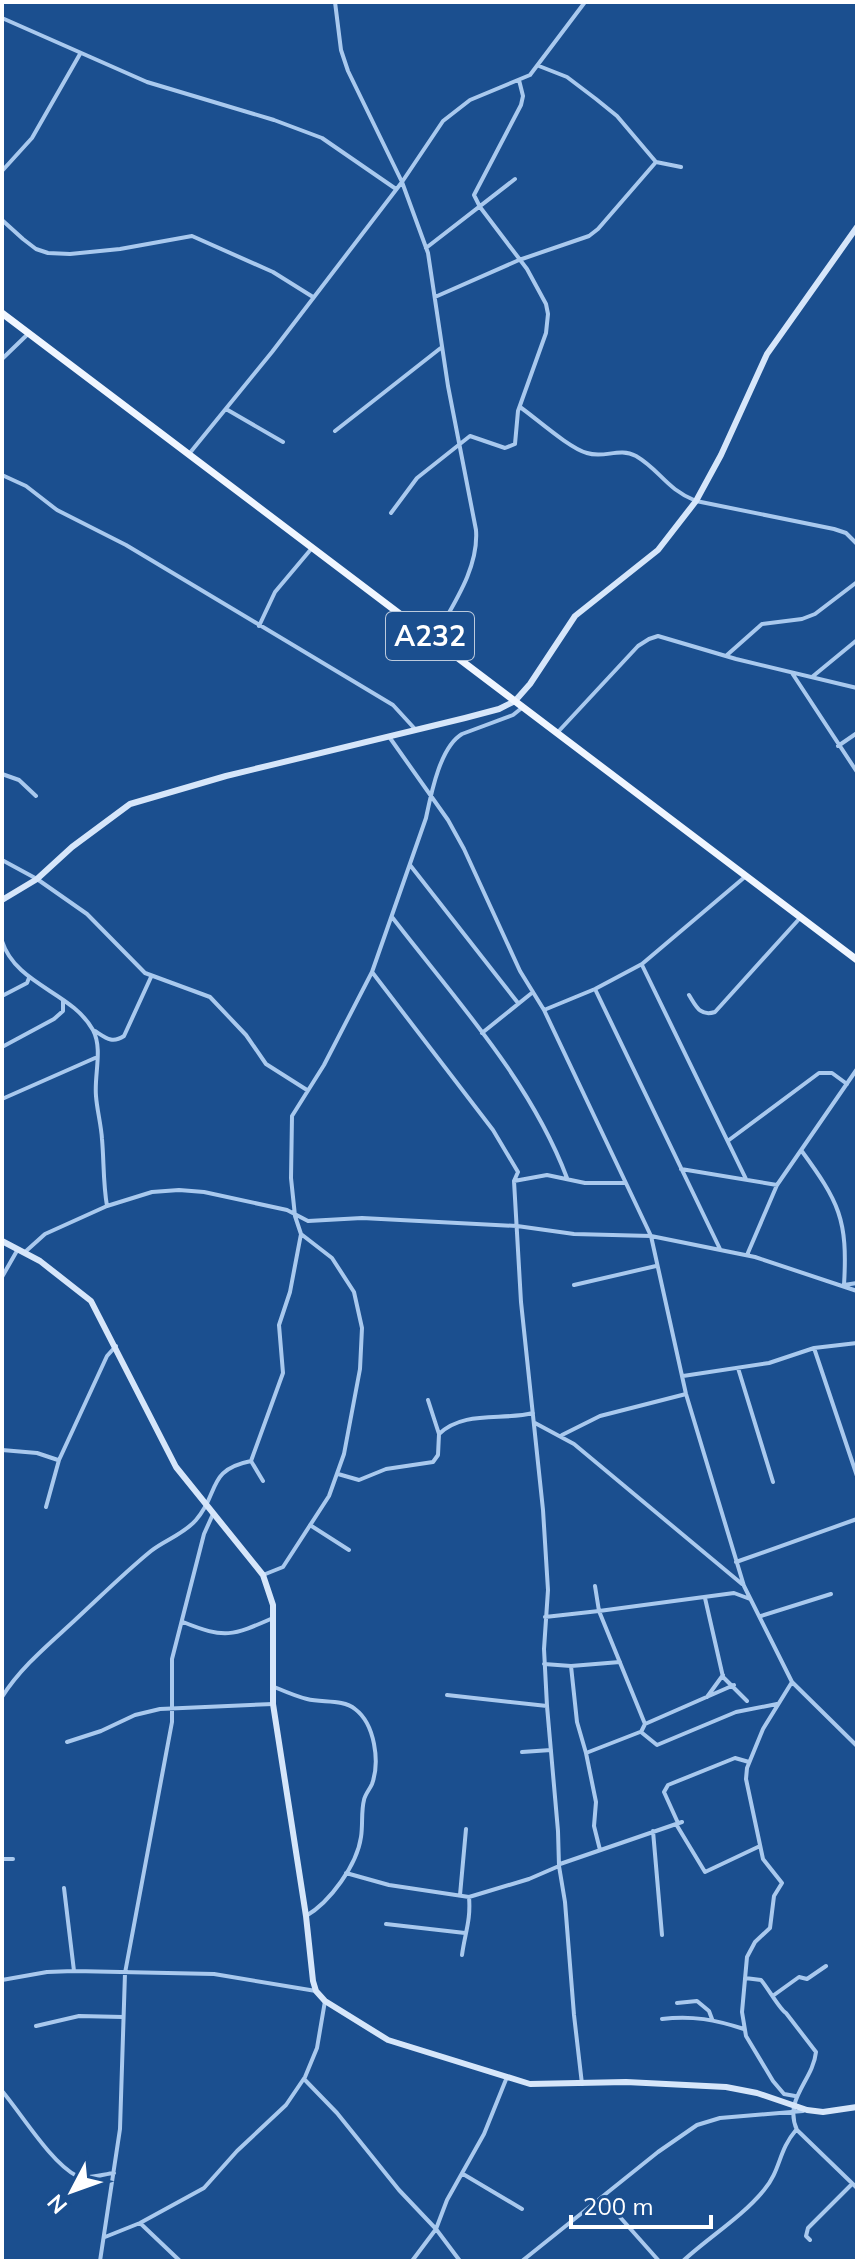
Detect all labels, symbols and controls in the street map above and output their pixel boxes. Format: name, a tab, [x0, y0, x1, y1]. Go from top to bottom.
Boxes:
road number: A232	[386, 612, 474, 660]
north arrow	[32, 2151, 112, 2231]
scale bar	[571, 2179, 711, 2229]
text: N	[41, 2189, 73, 2220]
text: 200 m	[583, 2191, 654, 2221]

